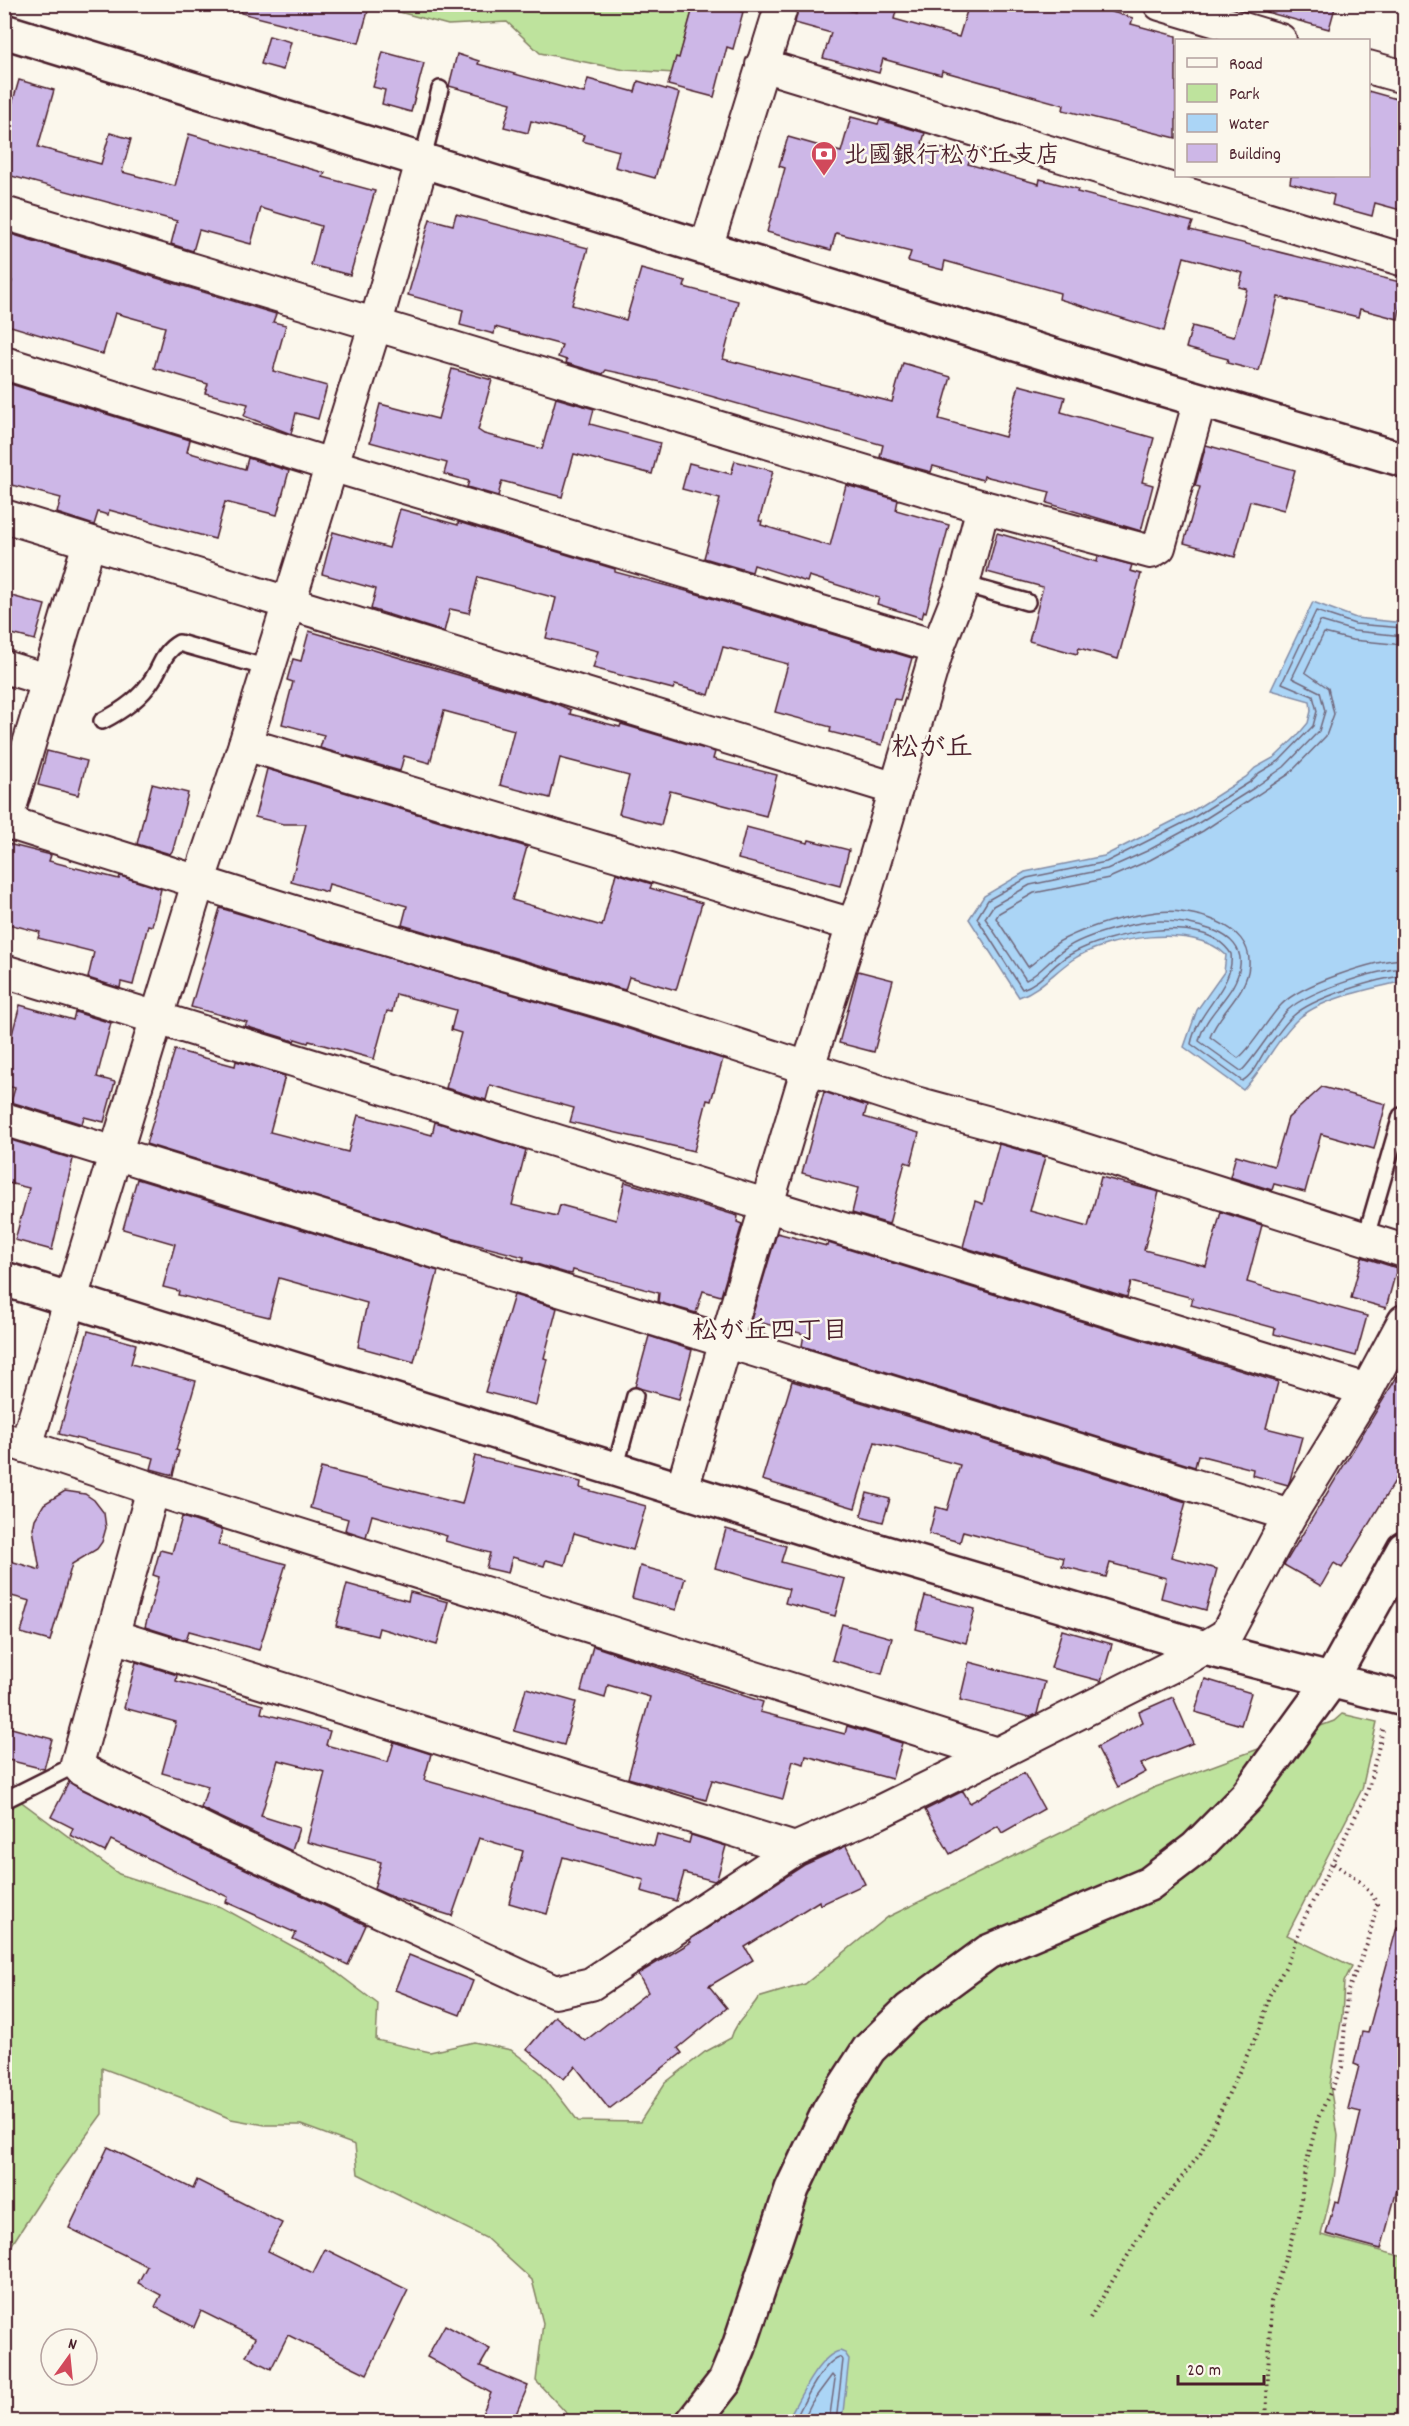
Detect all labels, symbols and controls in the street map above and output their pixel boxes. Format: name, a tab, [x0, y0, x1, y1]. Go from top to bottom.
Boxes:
legend	[1175, 39, 1370, 177]
text: Road	[1229, 53, 1263, 78]
text: Park	[1229, 83, 1260, 108]
text: Water	[1229, 113, 1269, 138]
bank icon: 北國銀行松が丘支店	[809, 139, 839, 177]
place label: 北國銀行松が丘支店	[844, 140, 1060, 174]
text: Building	[1229, 143, 1281, 168]
district label: 松が丘	[892, 730, 973, 769]
district label: 松が丘四丁目	[692, 1314, 848, 1351]
north arrow	[39, 2327, 99, 2387]
text: N	[65, 2333, 79, 2357]
scale bar	[1178, 2348, 1264, 2386]
text: 20 m	[1187, 2359, 1221, 2384]

